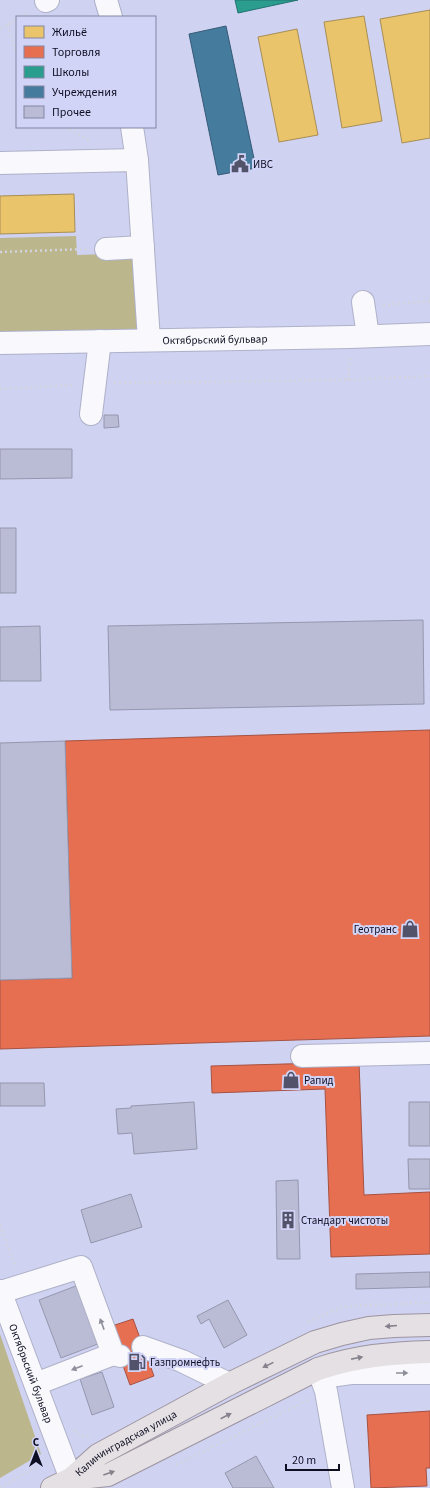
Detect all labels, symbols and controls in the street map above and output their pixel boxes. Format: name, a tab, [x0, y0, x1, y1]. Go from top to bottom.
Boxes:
legend	[16, 16, 156, 128]
text: Жильё	[52, 24, 87, 41]
text: Торговля	[52, 44, 100, 61]
text: Школы	[52, 64, 89, 81]
text: Учреждения	[52, 84, 117, 101]
text: Прочее	[52, 104, 91, 121]
public building icon: ИВС	[230, 154, 250, 174]
place label: ИВС	[253, 157, 273, 172]
street label: Октябрьский бульвар	[162, 331, 268, 348]
shop icon: Геотранс	[400, 919, 420, 939]
place label: Геотранс	[354, 922, 397, 937]
shop icon: Рапид	[281, 1070, 301, 1090]
place label: Рапид	[304, 1073, 334, 1088]
building icon: Стандарт чистоты	[278, 1210, 298, 1230]
place label: Стандарт чистоты	[301, 1213, 388, 1228]
one-way arrow	[99, 1318, 105, 1330]
street label: Октябрьский бульвар	[6, 1322, 57, 1425]
one-way arrow	[385, 1323, 397, 1330]
fuel station icon: Газпромнефть	[127, 1352, 147, 1372]
place label: Газпромнефть	[150, 1355, 220, 1370]
one-way arrow	[351, 1355, 363, 1361]
one-way arrow	[263, 1362, 274, 1369]
one-way arrow	[71, 1366, 83, 1372]
one-way arrow	[396, 1370, 409, 1376]
street label: Калининградская улица	[72, 1406, 179, 1480]
one-way arrow	[220, 1412, 231, 1419]
north arrow	[16, 1432, 56, 1472]
text: С	[33, 1435, 40, 1450]
scale bar	[286, 1446, 339, 1472]
text: 20 m	[292, 1452, 316, 1469]
one-way arrow	[104, 1470, 116, 1476]

